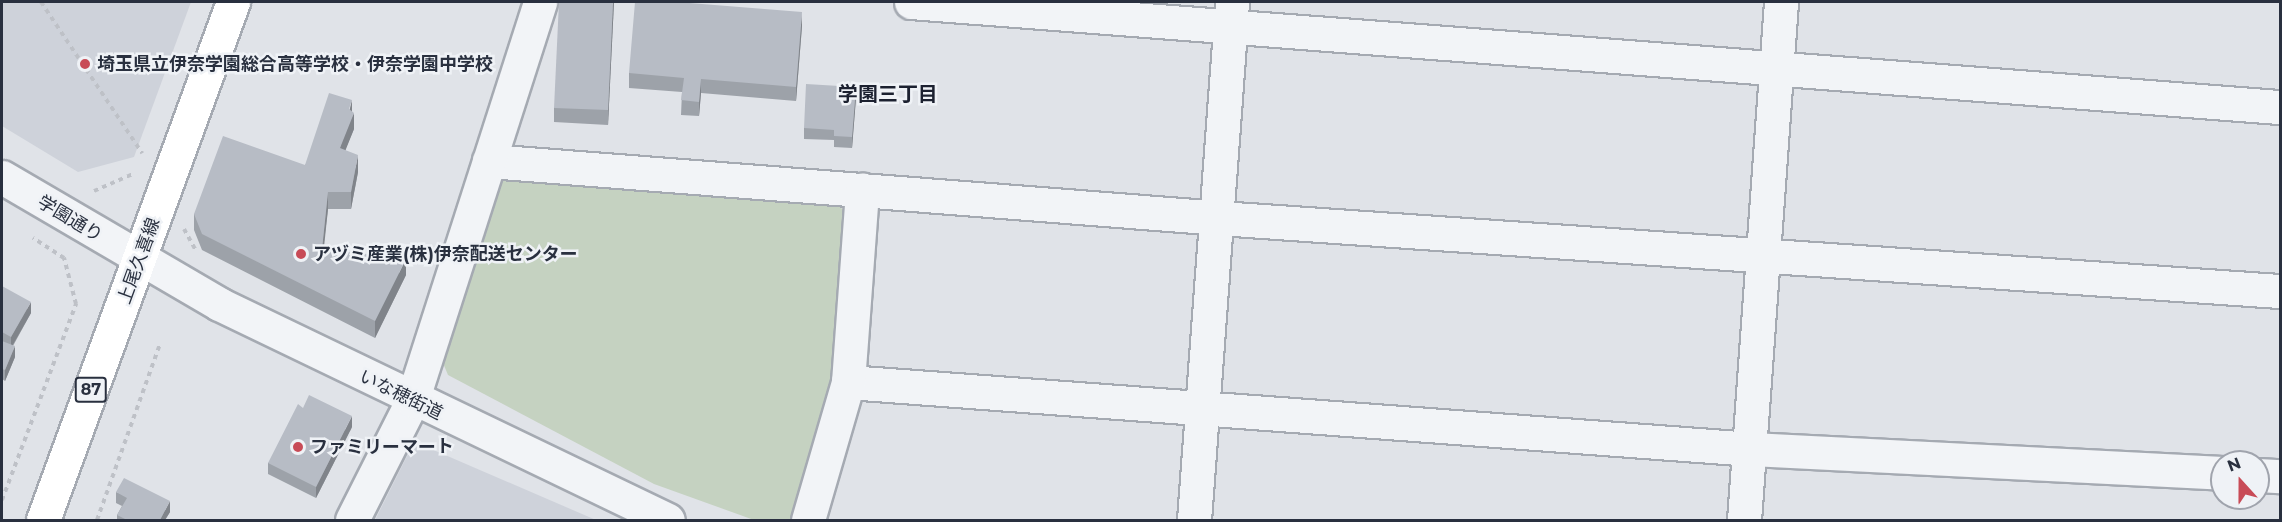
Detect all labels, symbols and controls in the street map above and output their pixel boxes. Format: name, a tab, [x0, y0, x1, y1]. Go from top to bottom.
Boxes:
place label: 埼玉県立伊奈学園総合高等学校・伊奈学園中学校	[97, 53, 493, 75]
marker: 埼玉県立伊奈学園総合高等学校・伊奈学園中学校	[78, 57, 92, 71]
district label: 学園三丁目	[838, 82, 938, 106]
street label: 学園通り	[34, 191, 106, 247]
street label: 上尾久喜線	[113, 215, 165, 307]
place label: アヅミ産業(株)伊奈配送センター	[313, 243, 578, 265]
marker: アヅミ産業(株)伊奈配送センター	[294, 247, 308, 261]
street label: いな穂街道	[356, 366, 446, 424]
road number: 87	[74, 377, 107, 403]
place label: ファミリーマート	[310, 436, 454, 458]
marker: ファミリーマート	[291, 440, 305, 454]
north arrow	[2210, 450, 2270, 510]
text: N	[2225, 453, 2244, 476]

